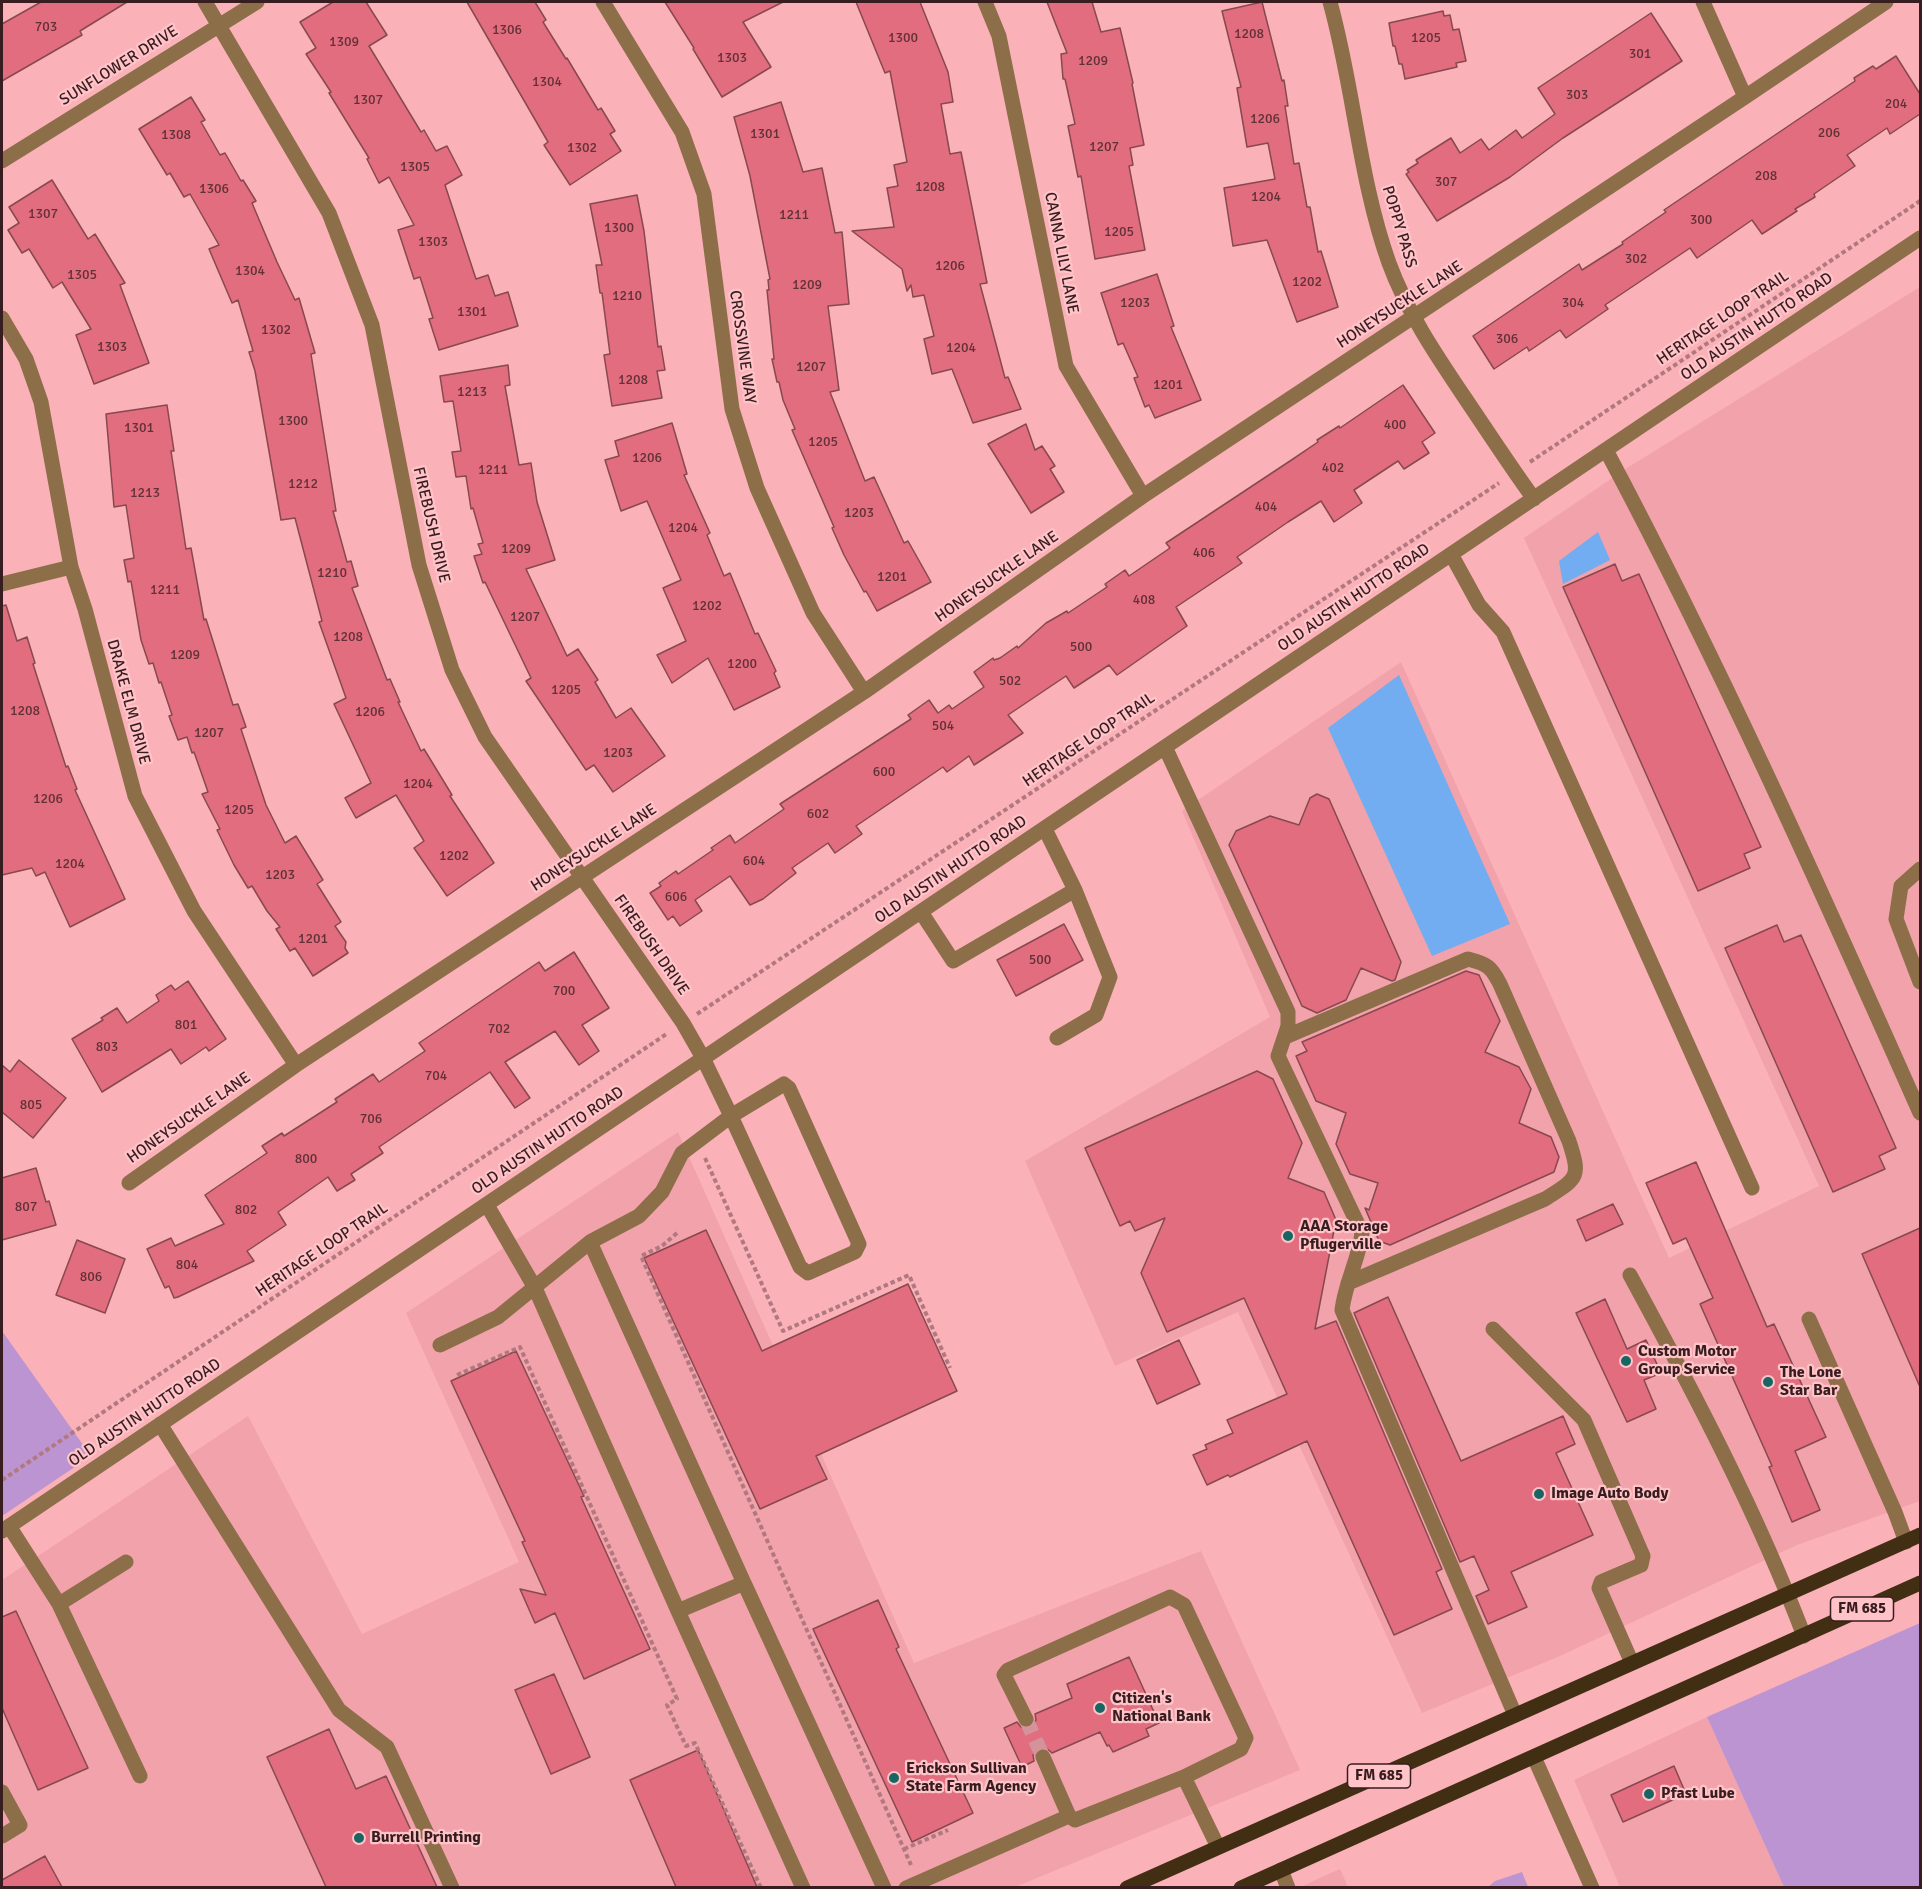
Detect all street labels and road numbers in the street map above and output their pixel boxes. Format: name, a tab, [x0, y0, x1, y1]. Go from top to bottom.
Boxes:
street label: SUNFLOWER DRIVE	[56, 22, 182, 110]
street label: POPPY PASS	[1377, 184, 1421, 270]
street label: CANNA LILY LANE	[1040, 191, 1082, 315]
street label: HONEYSUCKLE LANE	[1333, 257, 1467, 353]
street label: HERITAGE LOOP TRAIL	[1653, 267, 1793, 369]
street label: OLD AUSTIN HUTTO ROAD	[1677, 269, 1837, 385]
street label: CROSSVINE WAY	[725, 289, 759, 405]
street label: FIREBUSH DRIVE	[408, 465, 454, 585]
street label: HONEYSUCKLE LANE	[932, 527, 1062, 627]
street label: OLD AUSTIN HUTTO ROAD	[1274, 540, 1434, 656]
street label: DRAKE ELM DRIVE	[102, 637, 154, 767]
street label: HERITAGE LOOP TRAIL	[1019, 689, 1159, 791]
street label: HONEYSUCKLE LANE	[527, 800, 661, 896]
street label: OLD AUSTIN HUTTO ROAD	[871, 812, 1031, 928]
street label: FIREBUSH DRIVE	[609, 891, 693, 999]
street label: HONEYSUCKLE LANE	[124, 1068, 254, 1168]
street label: OLD AUSTIN HUTTO ROAD	[468, 1083, 628, 1199]
street label: HERITAGE LOOP TRAIL	[252, 1199, 392, 1301]
street label: OLD AUSTIN HUTTO ROAD	[65, 1355, 225, 1471]
road number: FM 685	[1830, 1597, 1894, 1621]
road number: FM 685	[1348, 1764, 1410, 1788]

